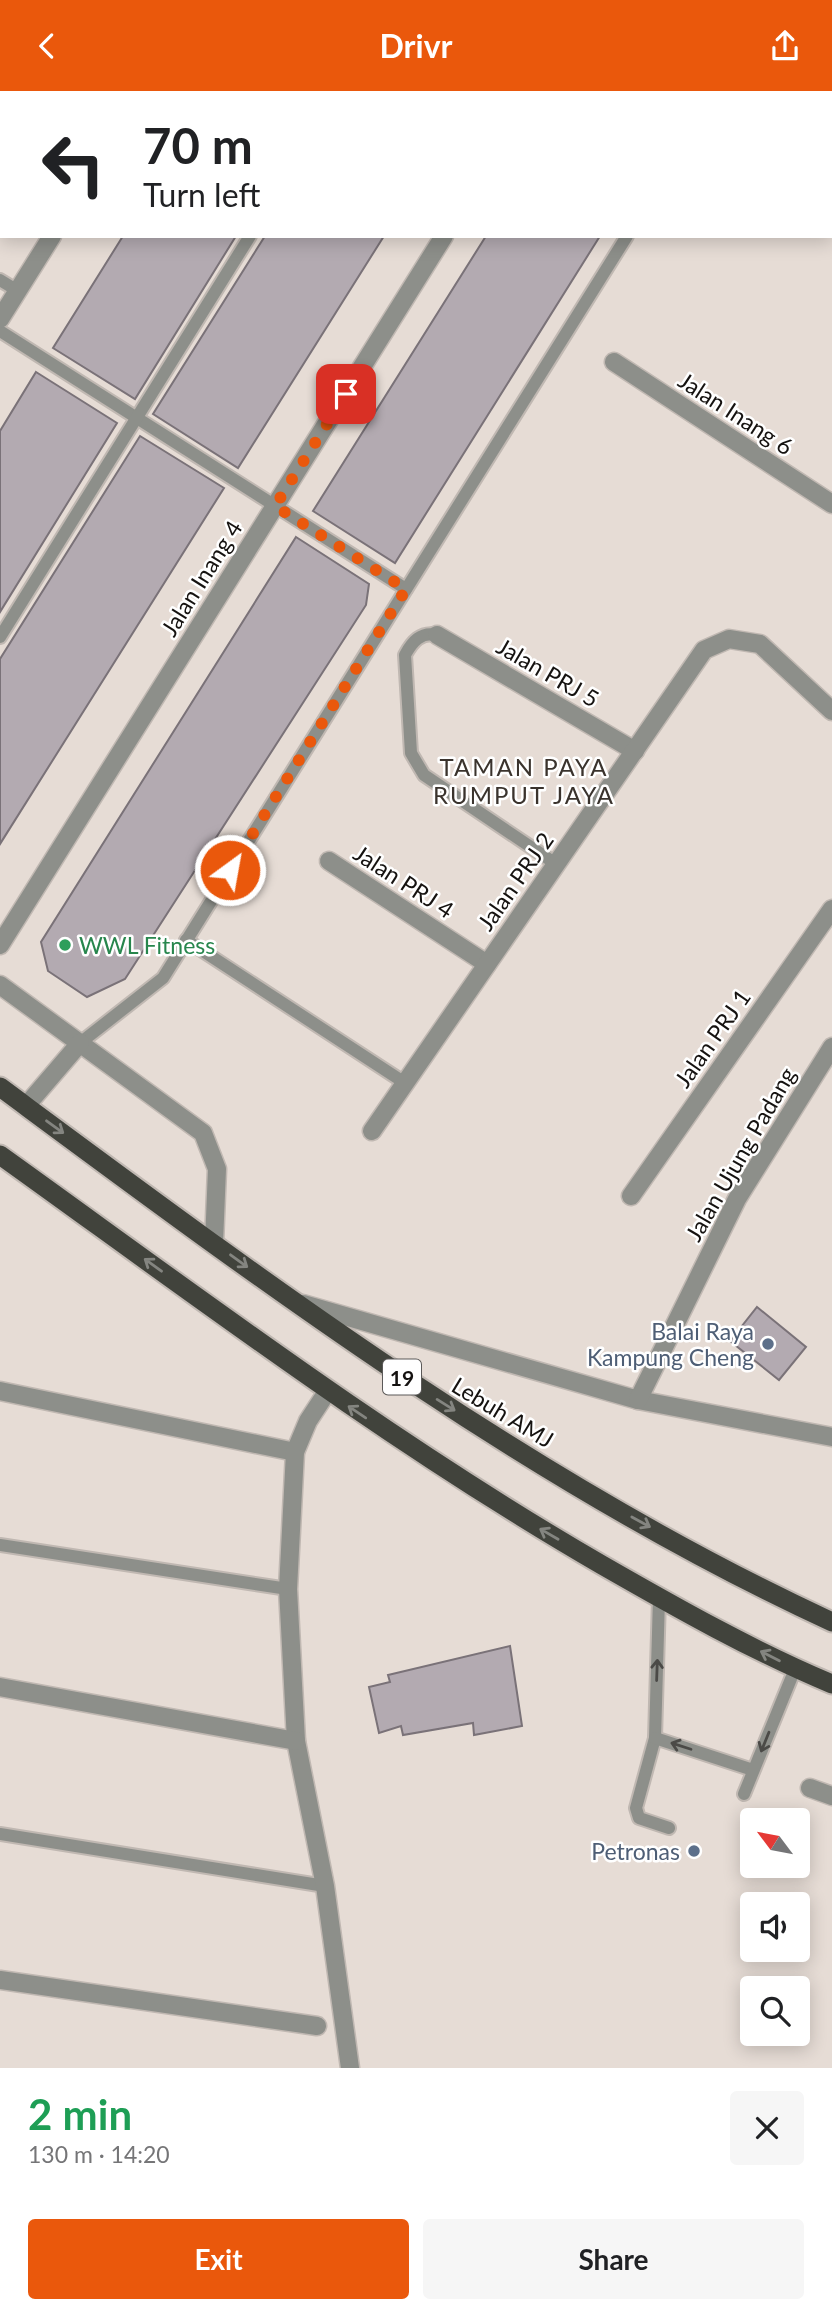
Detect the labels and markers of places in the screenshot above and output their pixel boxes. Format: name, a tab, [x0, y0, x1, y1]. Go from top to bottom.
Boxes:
pin	[316, 364, 376, 424]
place label: WWL Fitness	[79, 931, 215, 959]
marker: WWL Fitness	[57, 937, 73, 953]
place label: Balai Raya Kampung Cheng	[587, 1317, 754, 1371]
marker: Balai Raya Kampung Cheng	[760, 1336, 776, 1352]
place label: Petronas	[591, 1837, 680, 1865]
marker: Petronas	[686, 1843, 702, 1859]

